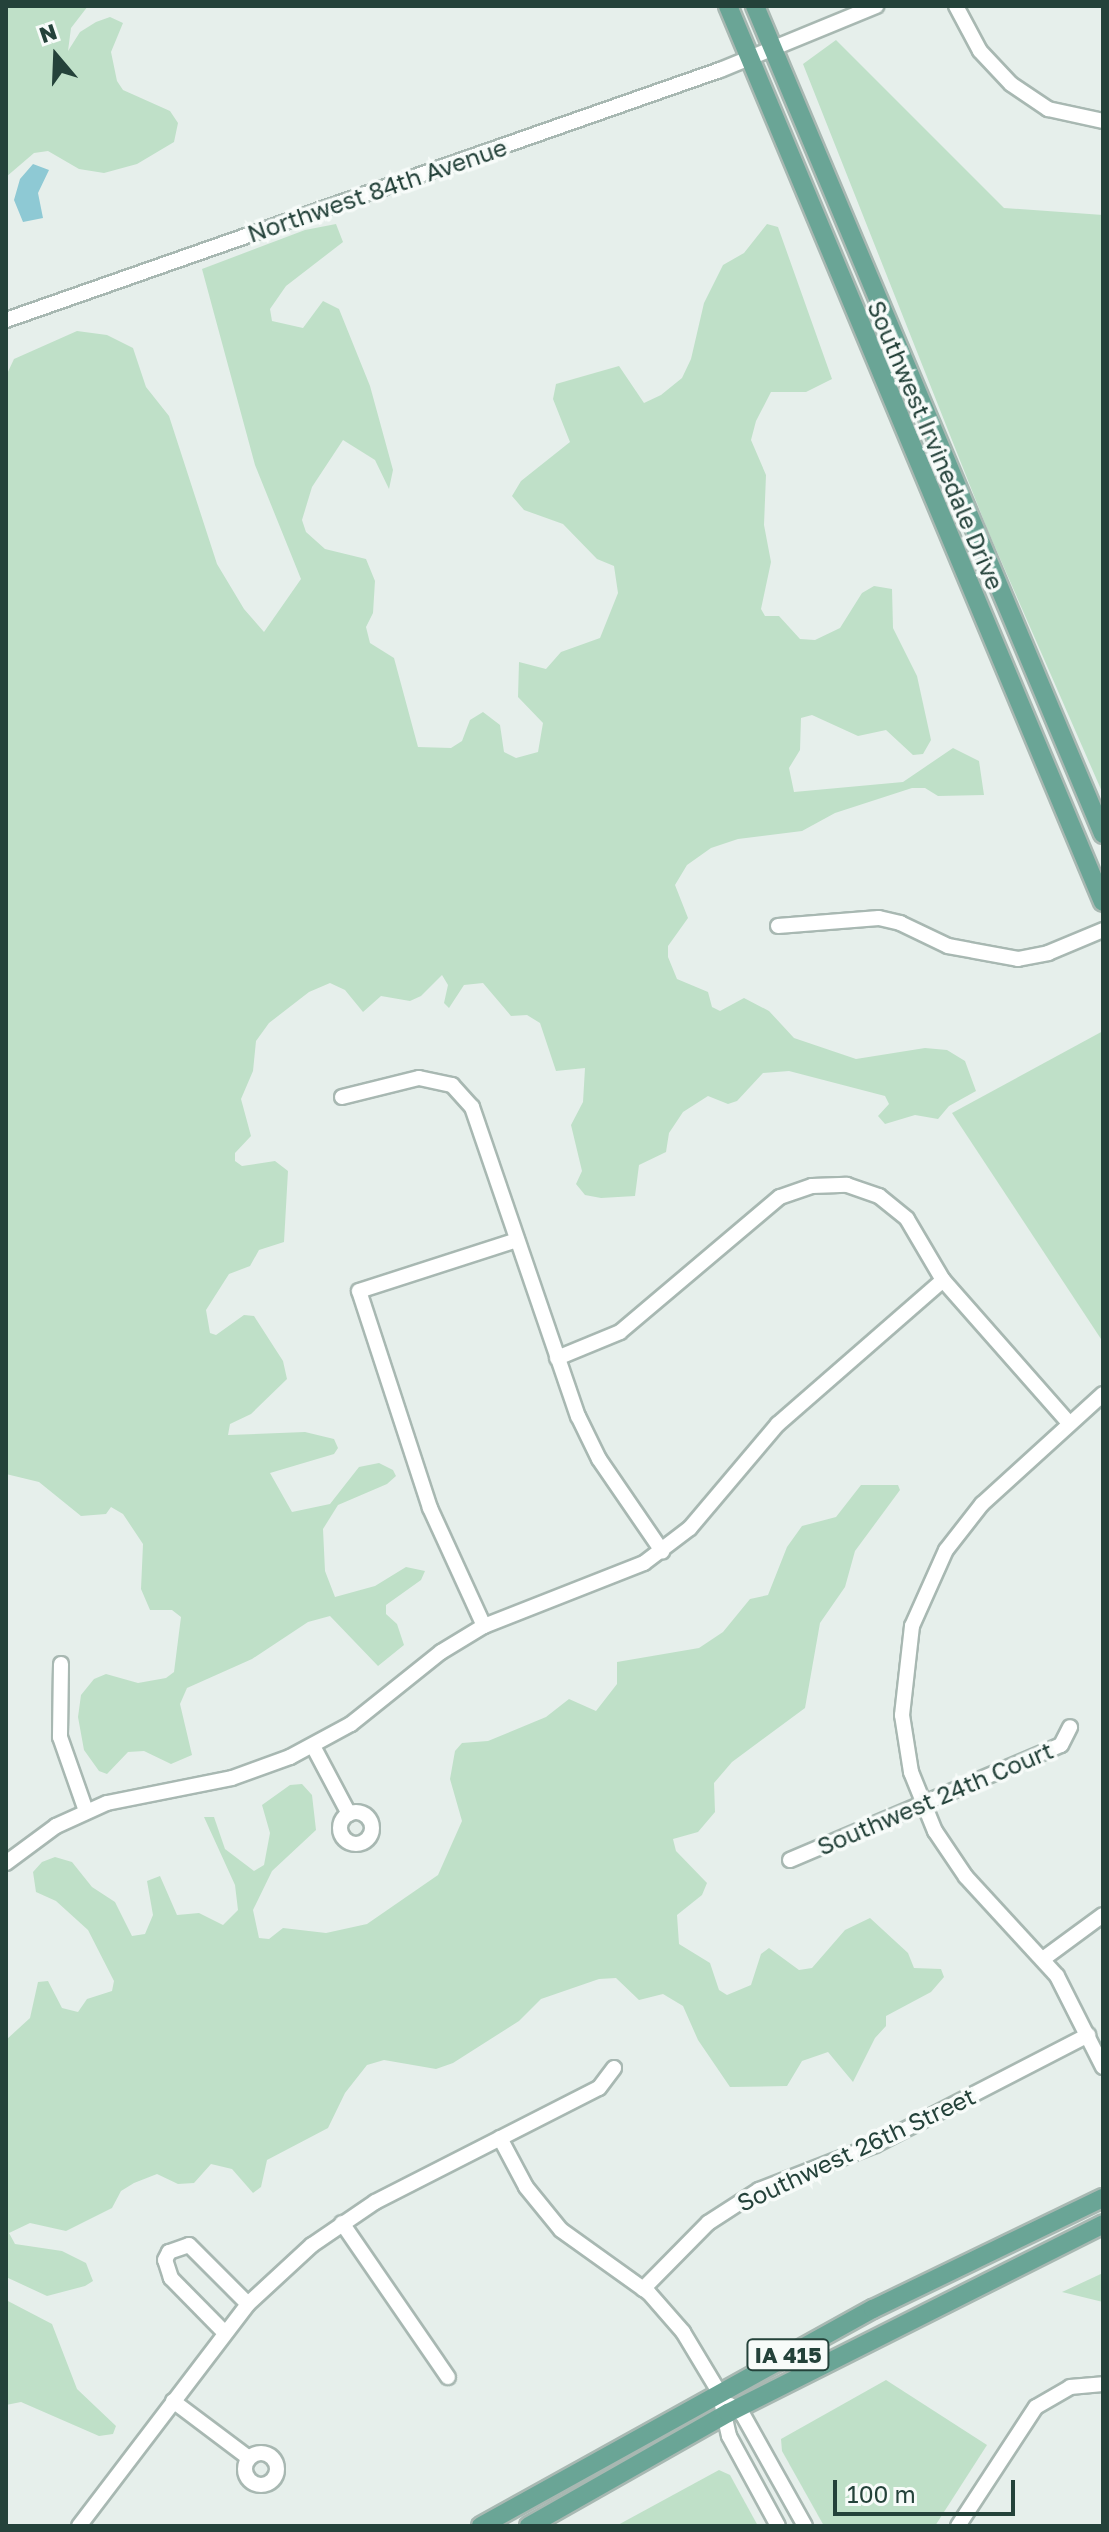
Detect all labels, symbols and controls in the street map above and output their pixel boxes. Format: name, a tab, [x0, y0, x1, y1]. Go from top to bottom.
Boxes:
north arrow	[16, 16, 96, 96]
text: N	[36, 17, 60, 48]
street label: Northwest 84th Avenue	[244, 132, 510, 248]
street label: Southwest Irvinedale Drive	[862, 296, 1010, 594]
street label: Southwest 24th Court	[813, 1735, 1057, 1861]
street label: Southwest 26th Street	[732, 2081, 980, 2217]
road number: IA 415	[746, 2337, 830, 2373]
scale bar	[837, 2464, 1019, 2514]
text: 100 m	[847, 2479, 916, 2508]

